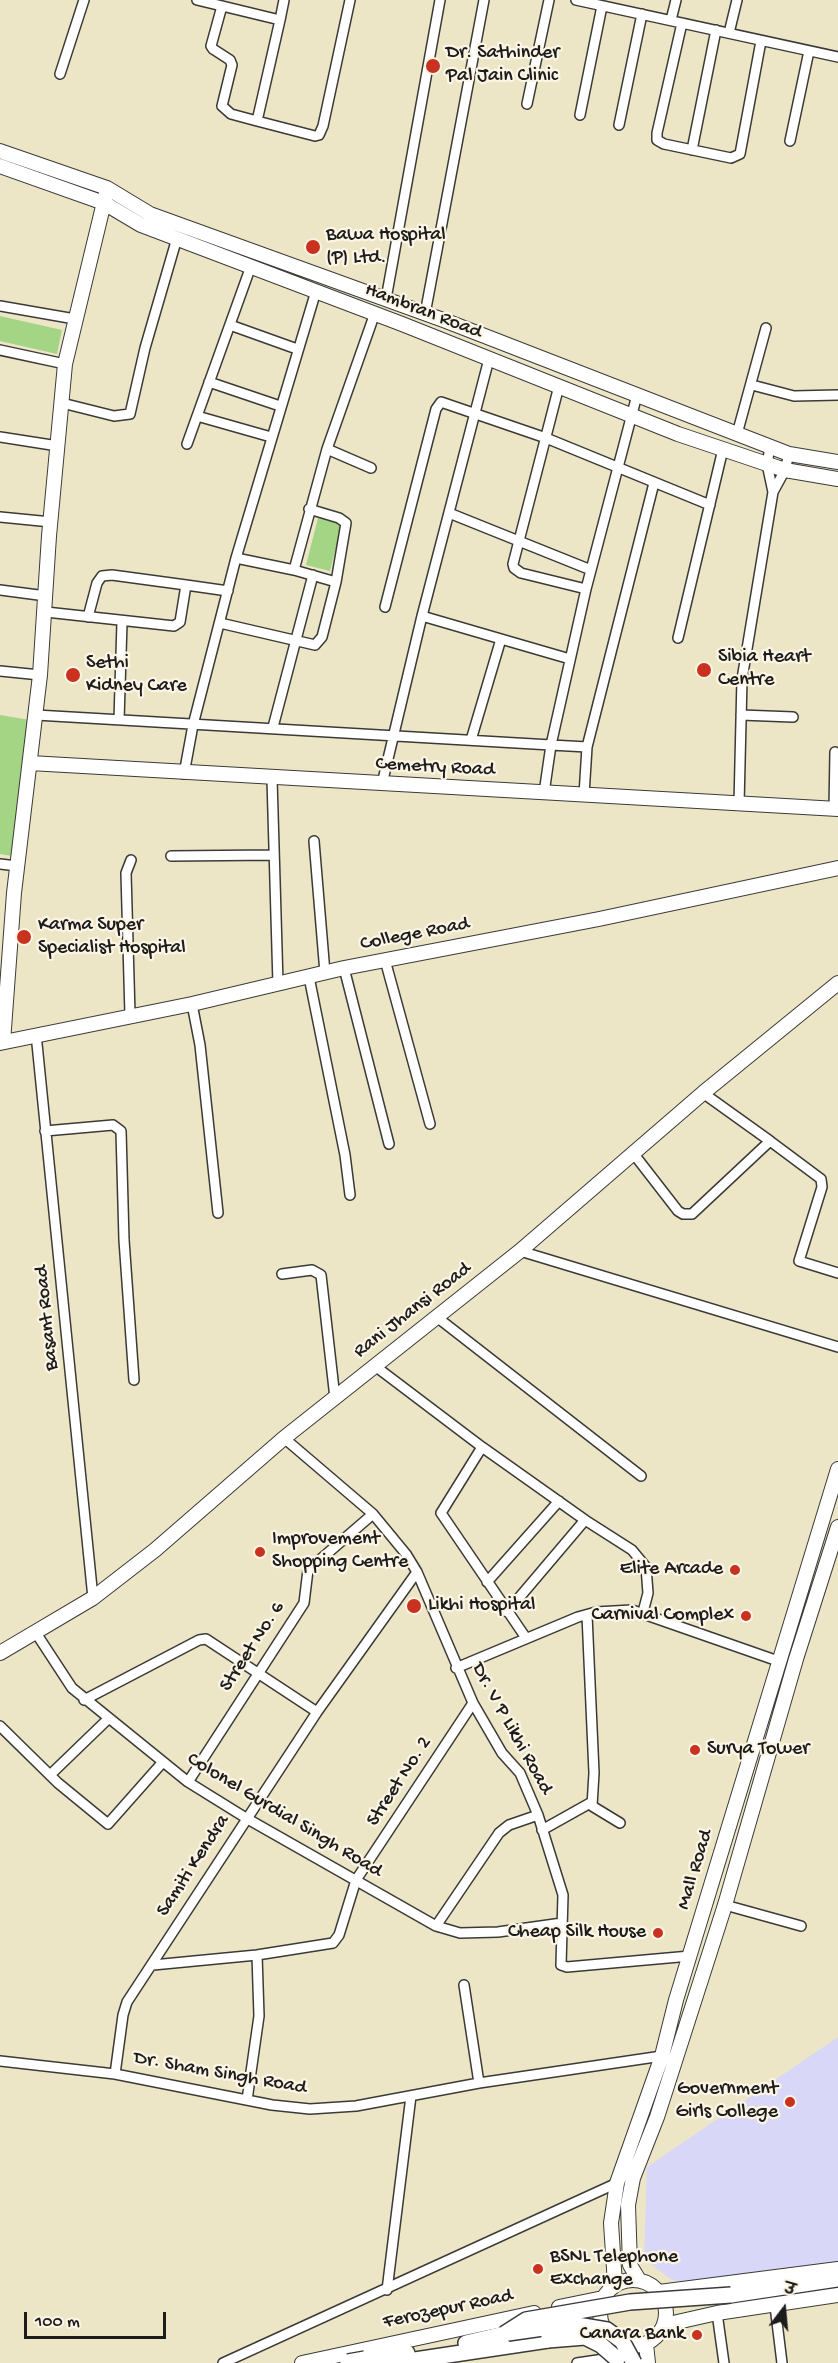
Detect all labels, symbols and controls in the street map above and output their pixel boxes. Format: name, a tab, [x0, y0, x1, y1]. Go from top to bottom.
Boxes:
place label: Dr. Sathinder Pal Jain Clinic	[446, 42, 559, 89]
marker: Dr. Sathinder Pal Jain Clinic	[424, 57, 442, 75]
place label: Bawa Hospital (P) Ltd.	[326, 224, 446, 271]
marker: Bawa Hospital (P) Ltd.	[304, 238, 322, 256]
street label: Hambran Road	[361, 279, 485, 345]
place label: Sibia Heart Centre	[718, 646, 810, 693]
place label: Sethi Kidney Care	[86, 652, 187, 699]
marker: Sibia Heart Centre	[695, 661, 713, 679]
marker: Sethi Kidney Care	[64, 666, 82, 684]
street label: Cemetry Road	[375, 753, 495, 783]
street label: College Road	[358, 913, 472, 957]
place label: Karma Super Specialist Hospital	[38, 914, 186, 961]
marker: Karma Super Specialist Hospital	[15, 928, 33, 946]
street label: Rani Jhansi Road	[350, 1258, 476, 1364]
street label: Basant Road	[31, 1264, 65, 1372]
place label: Improvement Shopping Centre	[272, 1528, 408, 1575]
marker: Improvement Shopping Centre	[253, 1545, 267, 1559]
place label: Elite Arcade	[620, 1558, 723, 1582]
marker: Elite Arcade	[728, 1563, 742, 1577]
place label: Likhi Hospital	[428, 1594, 535, 1618]
street label: Street No. 6	[215, 1597, 291, 1697]
marker: Likhi Hospital	[405, 1597, 423, 1615]
place label: Carnival Complex	[592, 1604, 734, 1628]
marker: Carnival Complex	[739, 1609, 753, 1623]
street label: Dr. V P Likhi Road	[465, 1659, 557, 1799]
street label: Street No. 2	[362, 1733, 438, 1831]
place label: Surya Tower	[707, 1738, 809, 1762]
marker: Surya Tower	[688, 1743, 702, 1757]
street label: Colonel Gurdial Singh Road	[182, 1748, 386, 1884]
street label: Samiti Kendra	[152, 1810, 236, 1922]
street label: Mall Road	[673, 1827, 719, 1913]
place label: Cheap Silk House	[508, 1921, 646, 1945]
marker: Cheap Silk House	[651, 1926, 665, 1940]
street label: Dr. Sham Singh Road	[132, 2047, 308, 2101]
place label: Government Girls College	[675, 2078, 778, 2125]
marker: Government Girls College	[783, 2095, 797, 2109]
place label: BSNL Telephone Exchange	[550, 2246, 678, 2293]
marker: BSNL Telephone Exchange	[531, 2262, 545, 2276]
north arrow	[754, 2279, 814, 2339]
text: उ	[781, 2281, 797, 2302]
street label: Ferozepur Road	[381, 2285, 515, 2335]
scale bar	[27, 2300, 170, 2338]
text: 100 m	[35, 2312, 80, 2333]
place label: Canara Bank	[580, 2323, 685, 2347]
marker: Canara Bank	[690, 2328, 704, 2342]

